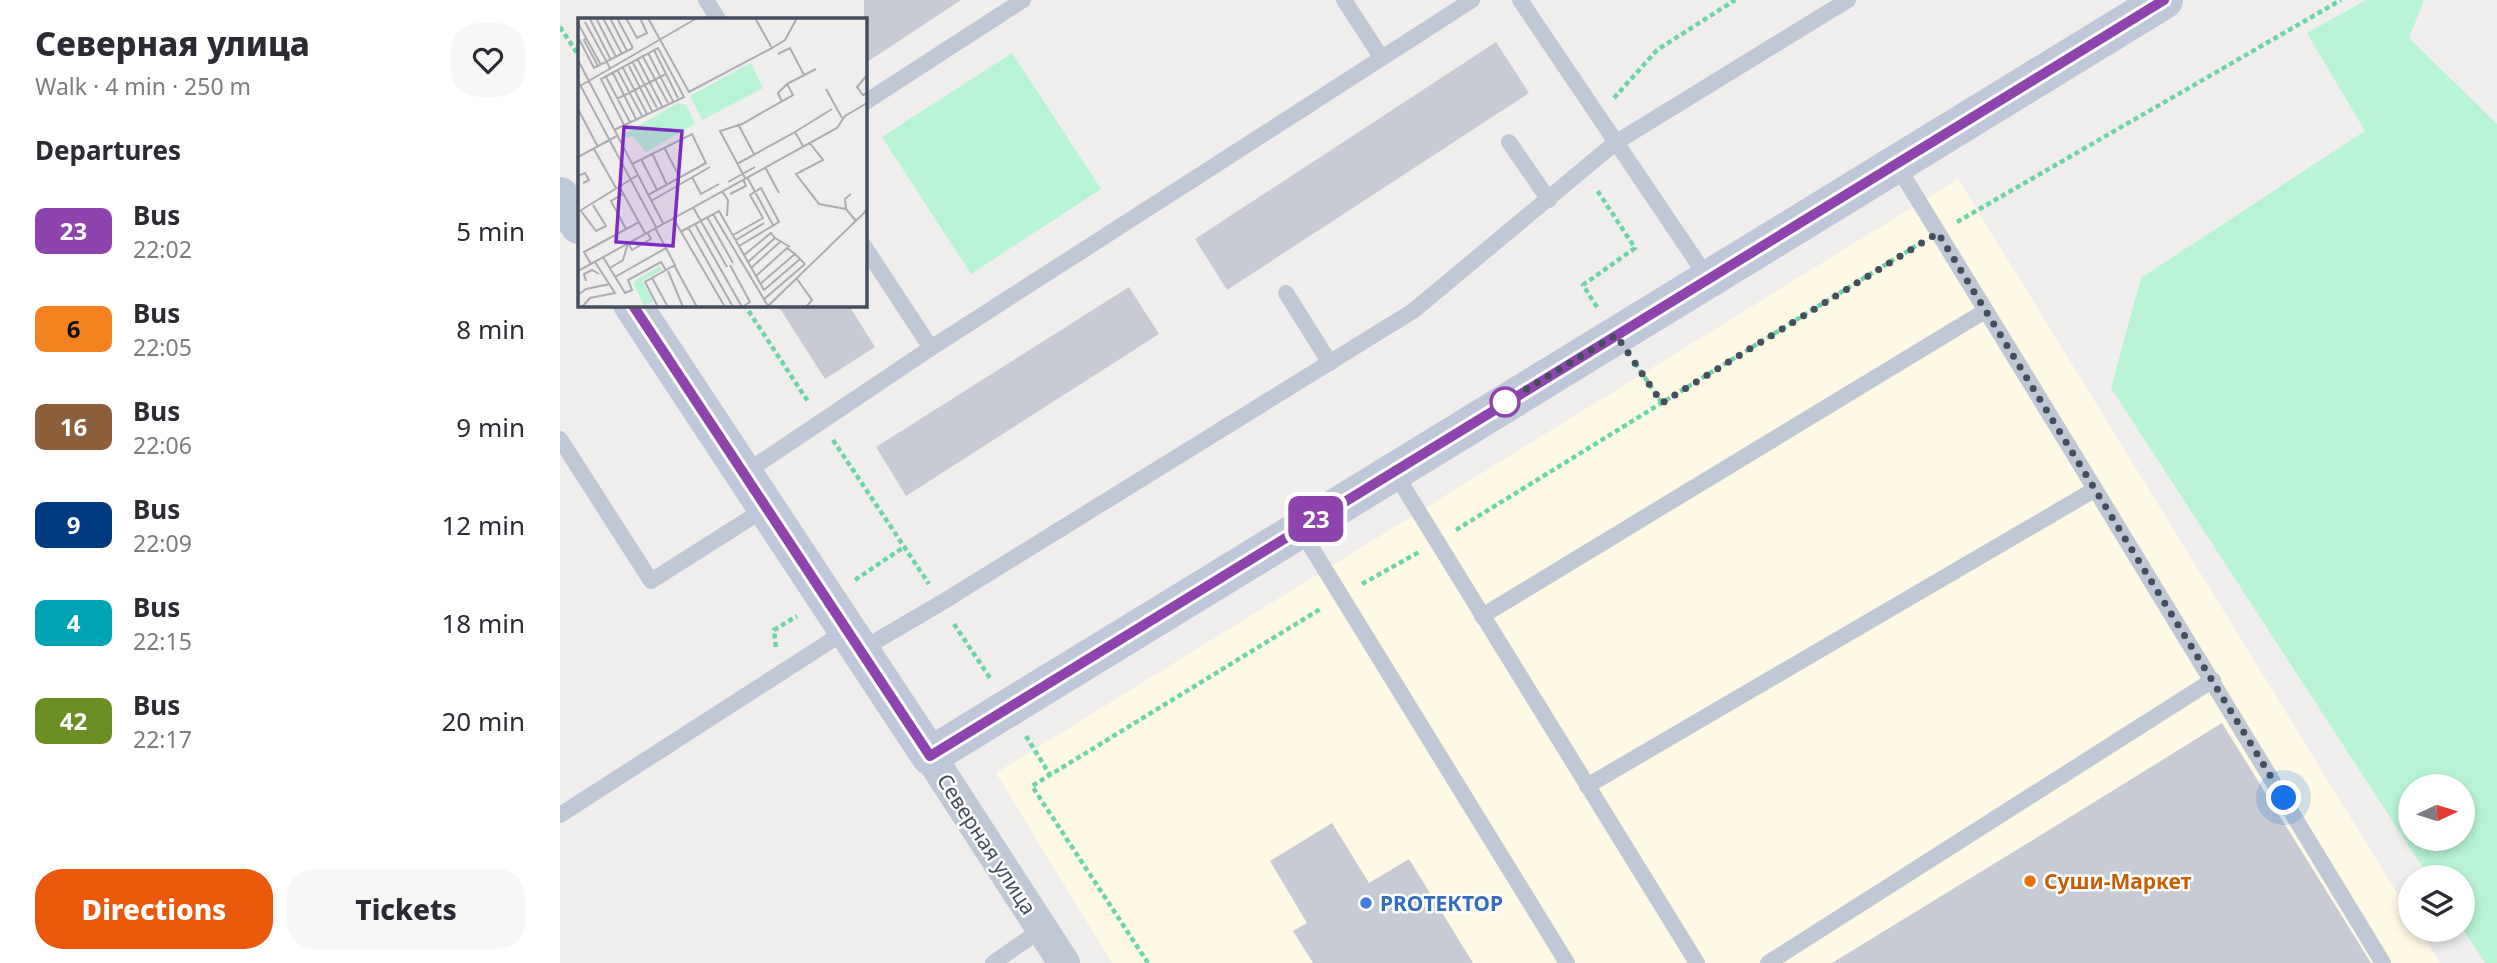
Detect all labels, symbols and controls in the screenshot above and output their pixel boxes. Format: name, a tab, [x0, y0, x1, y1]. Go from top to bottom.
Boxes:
inset map	[578, 18, 866, 306]
text: Северная улица	[35, 21, 310, 66]
button: heart	[451, 23, 525, 97]
text: Walk · 4 min · 250 m	[35, 70, 251, 102]
text: Departures	[35, 132, 181, 168]
text: Bus	[133, 197, 180, 233]
text: 5 min	[456, 213, 525, 249]
text: 23	[60, 214, 87, 247]
text: 22:02	[133, 233, 192, 265]
text: Bus	[133, 295, 180, 331]
text: 8 min	[456, 311, 525, 347]
text: 6	[67, 312, 80, 345]
text: 22:05	[133, 331, 192, 363]
unlabelled marker	[1490, 387, 1520, 417]
text: Bus	[133, 393, 180, 429]
text: 9 min	[456, 409, 525, 445]
text: 16	[60, 410, 87, 443]
text: 22:06	[133, 429, 192, 461]
text: Bus	[133, 491, 180, 527]
line badge: 23	[1284, 496, 1348, 542]
text: 23	[1302, 502, 1330, 535]
text: 12 min	[441, 507, 525, 543]
text: 9	[67, 508, 80, 541]
text: 22:09	[133, 527, 192, 559]
text: Bus	[133, 589, 180, 625]
text: 18 min	[441, 605, 525, 641]
text: 4	[67, 606, 80, 639]
text: 22:15	[133, 625, 192, 657]
text: Bus	[133, 687, 180, 723]
text: 20 min	[441, 703, 525, 739]
text: 42	[60, 704, 87, 737]
text: 22:17	[133, 723, 192, 755]
street label: Северная улица	[931, 768, 1043, 920]
north arrow	[2398, 774, 2474, 850]
map controls	[2398, 774, 2475, 942]
your location	[2266, 780, 2301, 815]
button: layers	[2398, 865, 2475, 942]
place label: Суши-Маркет	[2044, 867, 2192, 895]
button: Directions	[35, 869, 273, 949]
button: Tickets	[287, 869, 525, 949]
marker: Суши-Маркет	[2022, 873, 2038, 889]
place label: PROТЕКТОР	[1380, 889, 1503, 917]
marker: PROТЕКТОР	[1358, 895, 1374, 911]

